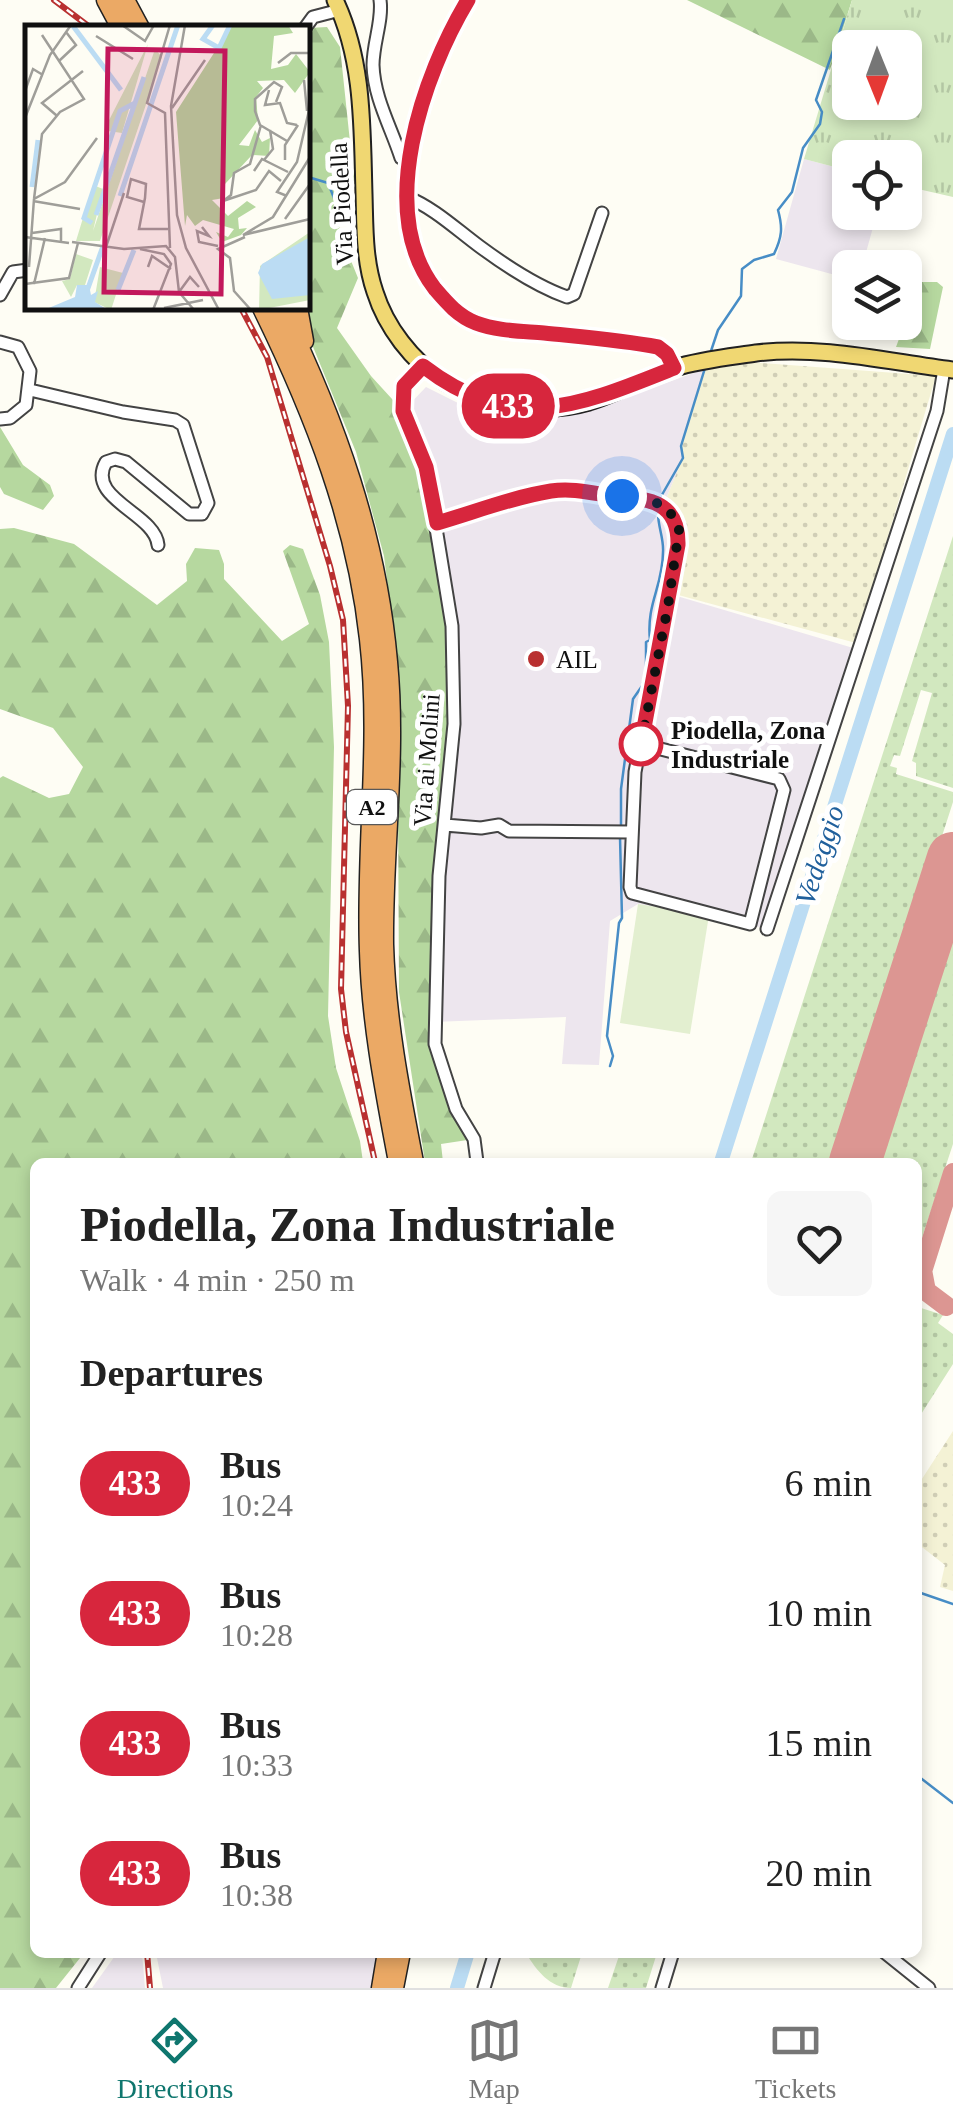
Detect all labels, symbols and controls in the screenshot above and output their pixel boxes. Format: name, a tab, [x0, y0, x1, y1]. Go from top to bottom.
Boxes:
inset map	[25, 25, 310, 310]
north arrow	[832, 30, 922, 120]
map controls	[832, 30, 922, 340]
button: locate	[832, 140, 922, 230]
street label: Via Piodella	[325, 142, 358, 266]
button: layers	[832, 250, 922, 340]
line badge: 433	[450, 374, 566, 438]
text: 433	[482, 387, 534, 426]
your location	[597, 471, 647, 521]
place label: AIL	[556, 646, 598, 673]
marker: AIL	[525, 648, 547, 670]
street label: Via ai Molini	[408, 693, 445, 827]
place label: Piodella, Zona Industriale	[671, 717, 826, 773]
marker: Piodella, Zona Industriale	[620, 723, 662, 765]
road number: A2	[347, 790, 397, 824]
water label: Vedeggio	[789, 802, 850, 909]
button: heart	[767, 1191, 872, 1296]
text: Piodella, Zona Industriale	[80, 1198, 615, 1251]
text: Walk · 4 min · 250 m	[80, 1262, 355, 1298]
text: Departures	[80, 1352, 263, 1394]
text: Bus	[220, 1444, 281, 1486]
text: 6 min	[784, 1462, 872, 1504]
text: 433	[109, 1464, 161, 1503]
text: 10:24	[220, 1487, 293, 1523]
text: Bus	[220, 1574, 281, 1616]
text: 10 min	[765, 1592, 872, 1634]
text: 433	[109, 1594, 161, 1633]
text: 10:28	[220, 1617, 293, 1653]
text: Bus	[220, 1704, 281, 1746]
text: 15 min	[765, 1722, 872, 1764]
text: 433	[109, 1724, 161, 1763]
text: 10:33	[220, 1747, 293, 1783]
text: Bus	[220, 1834, 281, 1876]
text: 20 min	[765, 1852, 872, 1894]
text: 433	[109, 1854, 161, 1893]
text: 10:38	[220, 1877, 293, 1913]
tab: Directions	[117, 2013, 233, 2105]
tab: Map	[467, 2013, 522, 2105]
tab: Tickets	[755, 2013, 836, 2105]

